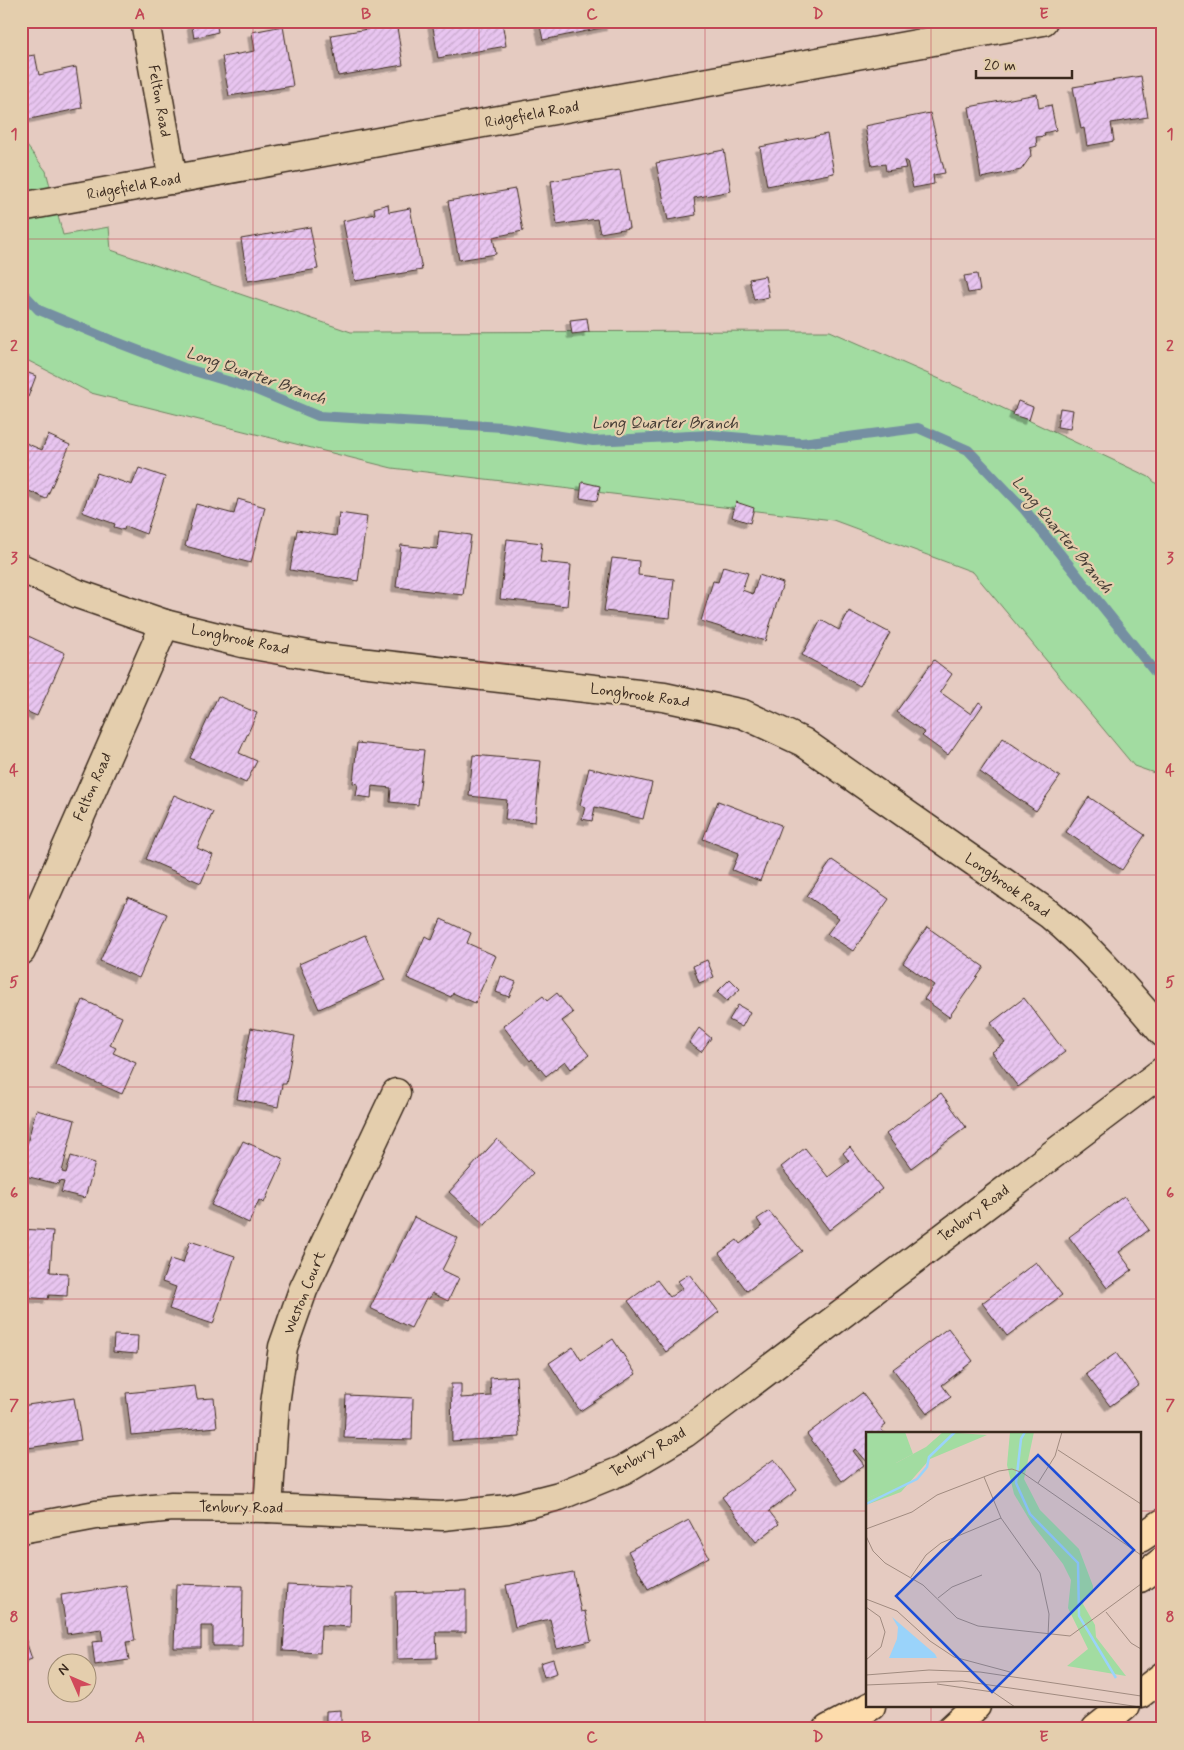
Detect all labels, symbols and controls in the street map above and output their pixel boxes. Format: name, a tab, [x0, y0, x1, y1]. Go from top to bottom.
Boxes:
text: A	[135, 4, 145, 25]
text: B	[361, 4, 371, 25]
text: C	[586, 4, 598, 25]
text: D	[812, 4, 824, 25]
text: E	[1039, 4, 1049, 25]
scale bar	[976, 48, 1073, 80]
text: 20 m	[984, 56, 1016, 76]
street label: Felton Road	[143, 63, 175, 139]
street label: Ridgefield Road	[483, 97, 581, 134]
text: 1	[10, 124, 18, 145]
text: 1	[1166, 124, 1174, 145]
street label: Ridgefield Road	[85, 169, 183, 206]
text: 2	[10, 336, 18, 357]
text: 2	[1166, 336, 1174, 357]
water label: Long Quarter Branch	[183, 342, 329, 412]
water label: Long Quarter Branch	[592, 413, 738, 436]
water label: Long Quarter Branch	[1005, 472, 1117, 599]
text: 3	[10, 548, 18, 569]
text: 3	[1166, 548, 1174, 569]
street label: Longbrook Road	[189, 620, 291, 661]
street label: Longbrook Road	[589, 679, 691, 714]
street label: Felton Road	[69, 750, 117, 824]
text: 4	[9, 760, 19, 781]
text: 4	[1165, 760, 1175, 781]
street label: Longbrook Road	[960, 849, 1054, 924]
text: 5	[9, 972, 19, 993]
text: 5	[1165, 972, 1175, 993]
street label: Tenbury Road	[934, 1181, 1014, 1247]
text: 6	[10, 1183, 18, 1204]
text: 6	[1166, 1183, 1174, 1204]
street label: Weston Court	[279, 1248, 331, 1338]
text: 7	[9, 1395, 19, 1416]
text: 7	[1165, 1395, 1175, 1416]
street label: Tenbury Road	[606, 1423, 690, 1483]
inset map	[866, 1432, 1142, 1708]
street label: Tenbury Road	[199, 1497, 284, 1519]
text: 8	[9, 1607, 19, 1628]
text: 8	[1165, 1607, 1175, 1628]
north arrow	[48, 1652, 98, 1702]
text: N	[54, 1660, 73, 1679]
text: A	[135, 1727, 145, 1748]
text: B	[361, 1727, 371, 1748]
text: C	[586, 1727, 598, 1748]
text: D	[812, 1727, 824, 1748]
text: E	[1039, 1727, 1049, 1748]

